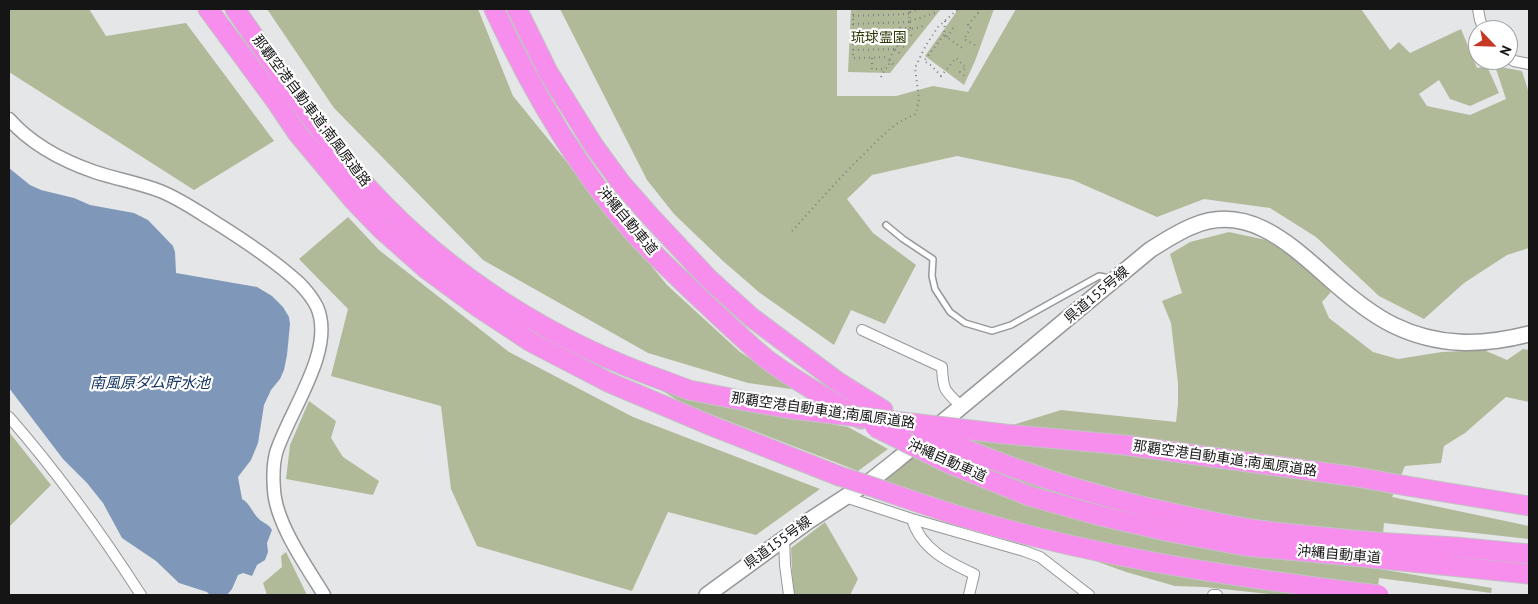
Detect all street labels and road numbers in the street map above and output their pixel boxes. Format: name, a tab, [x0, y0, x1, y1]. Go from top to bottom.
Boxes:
street label: 那覇空港自動車道;南風原道路	[248, 32, 374, 190]
street label: 沖縄自動車道	[594, 183, 660, 259]
street label: 県道155号線	[1061, 263, 1133, 327]
street label: 那覇空港自動車道;南風原道路	[730, 390, 916, 432]
street label: 沖縄自動車道	[905, 436, 989, 486]
street label: 那覇空港自動車道;南風原道路	[1132, 438, 1318, 480]
street label: 県道155号線	[741, 513, 815, 573]
street label: 沖縄自動車道	[1296, 543, 1382, 567]

